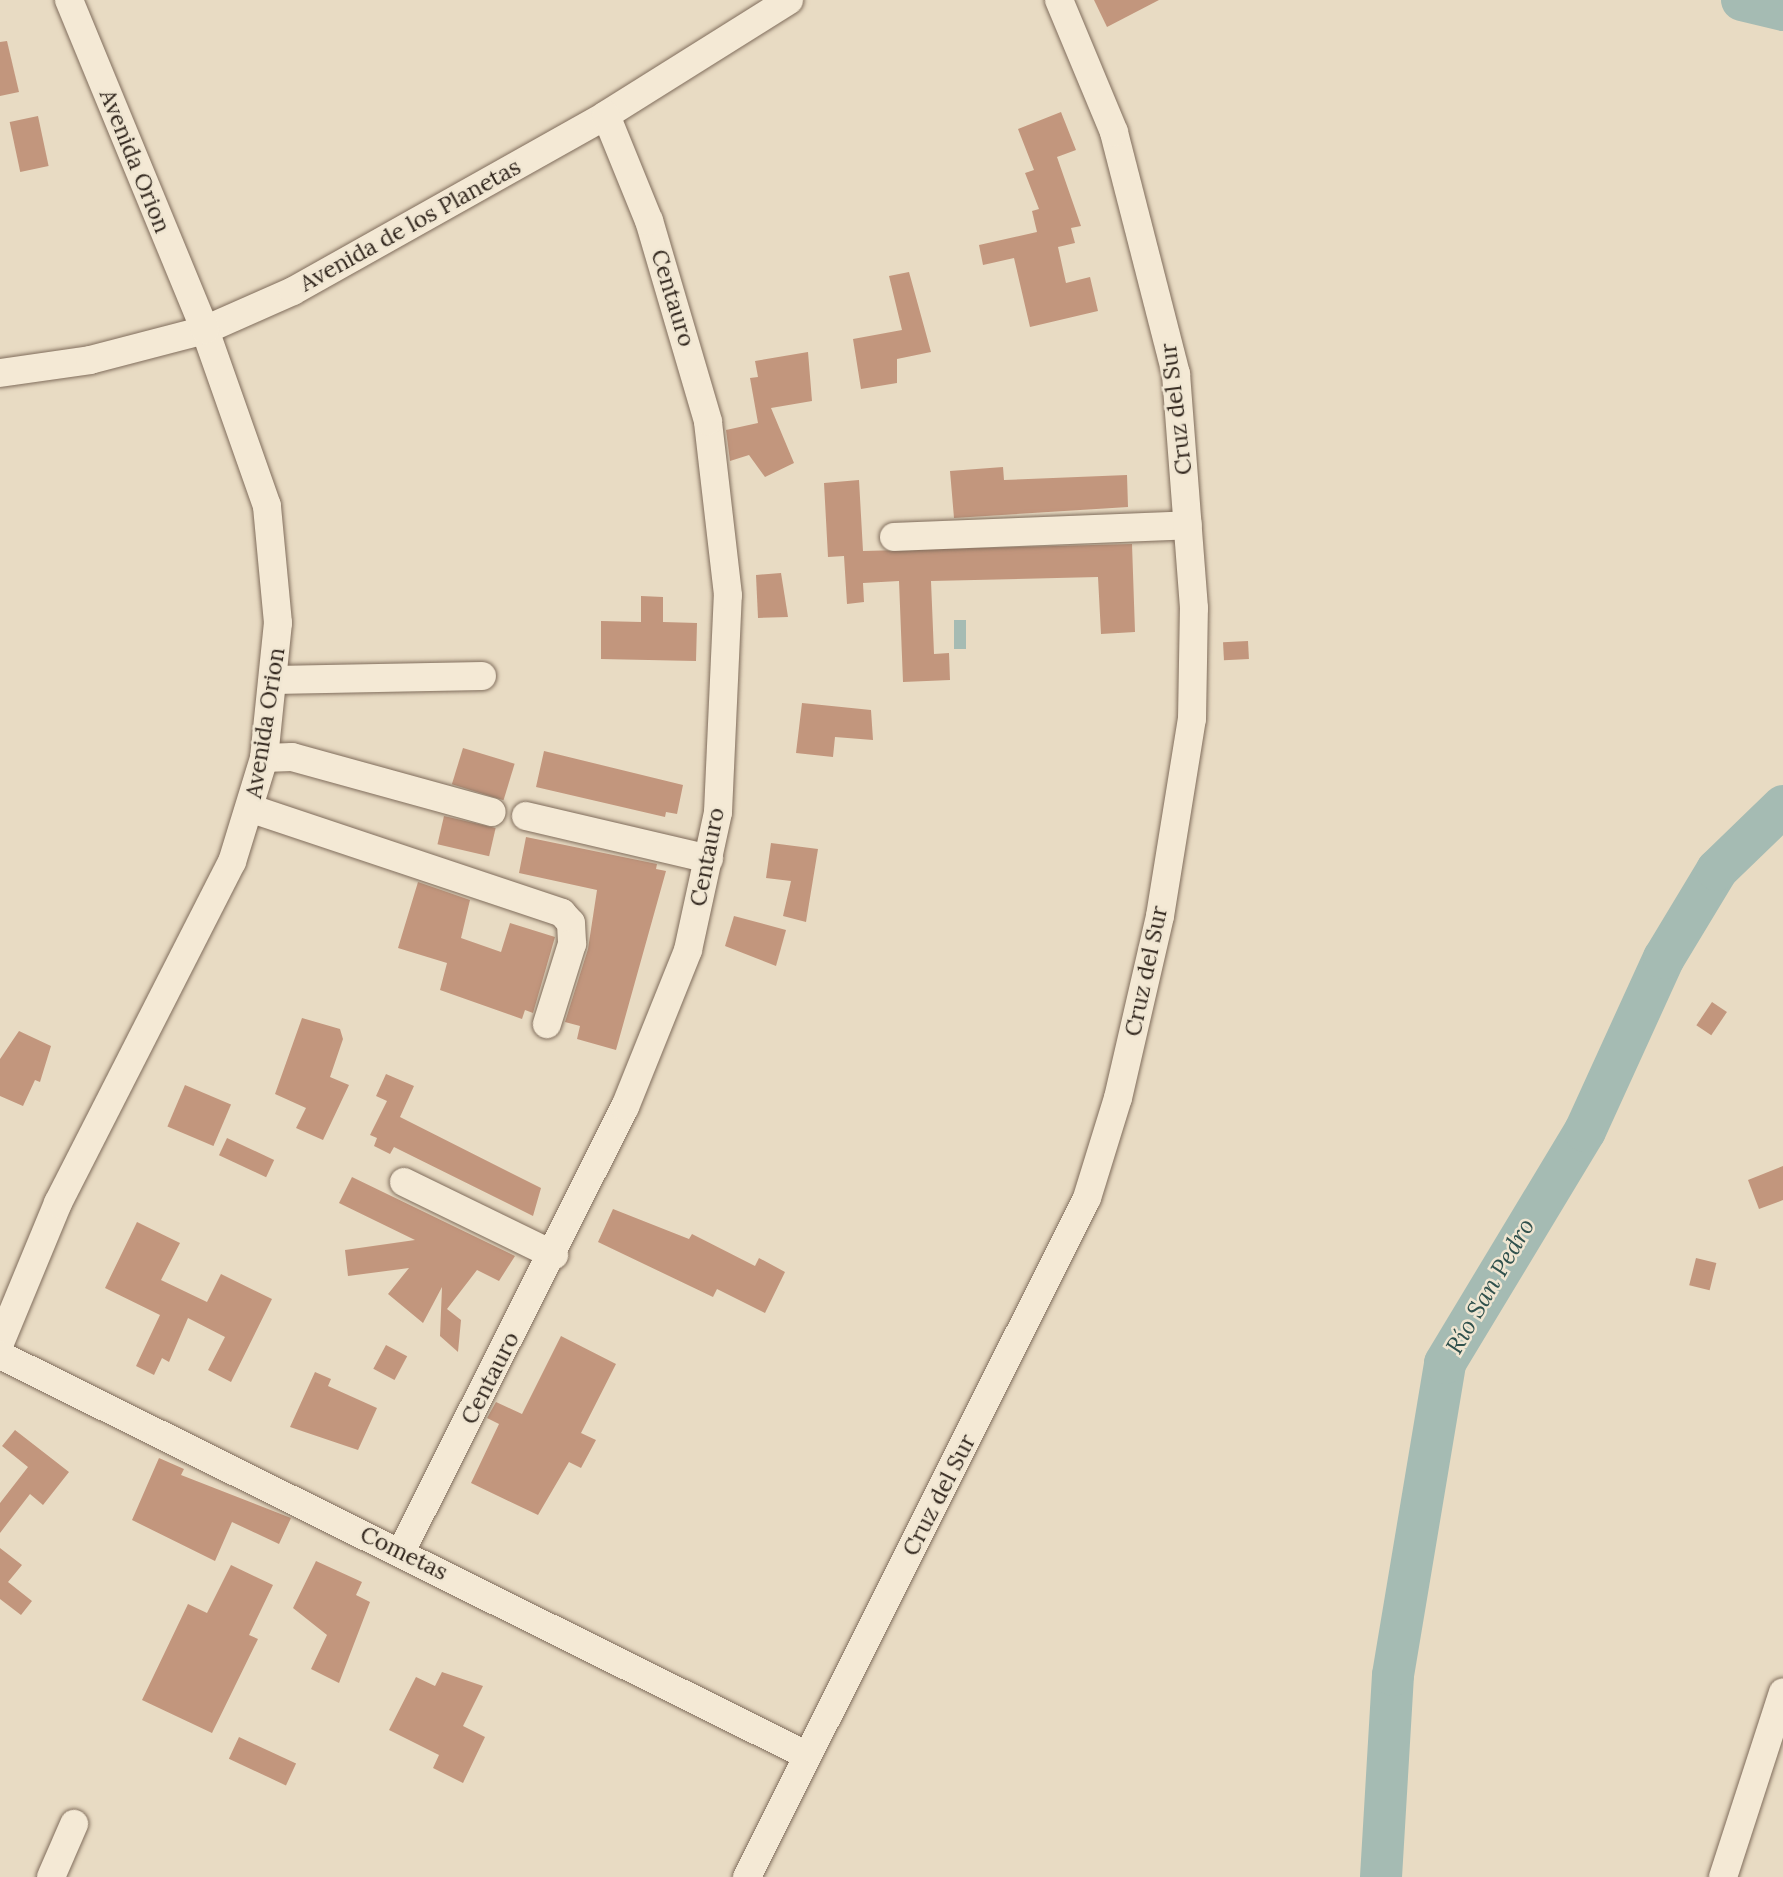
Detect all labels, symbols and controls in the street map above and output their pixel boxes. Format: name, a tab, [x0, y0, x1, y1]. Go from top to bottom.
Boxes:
street label: Avenida Orion	[94, 85, 176, 237]
street label: Avenida de los Planetas	[295, 153, 525, 297]
street label: Centauro	[645, 246, 701, 350]
street label: Cruz del Sur	[1154, 341, 1198, 477]
street label: Avenida Orion	[239, 646, 291, 800]
street label: Centauro	[684, 805, 730, 909]
street label: Cruz del Sur	[1119, 903, 1173, 1039]
water label: Río San Pedro	[1440, 1213, 1540, 1359]
street label: Centauro	[455, 1327, 525, 1429]
street label: Cruz del Sur	[897, 1430, 981, 1560]
street label: Cometas	[356, 1520, 452, 1586]

